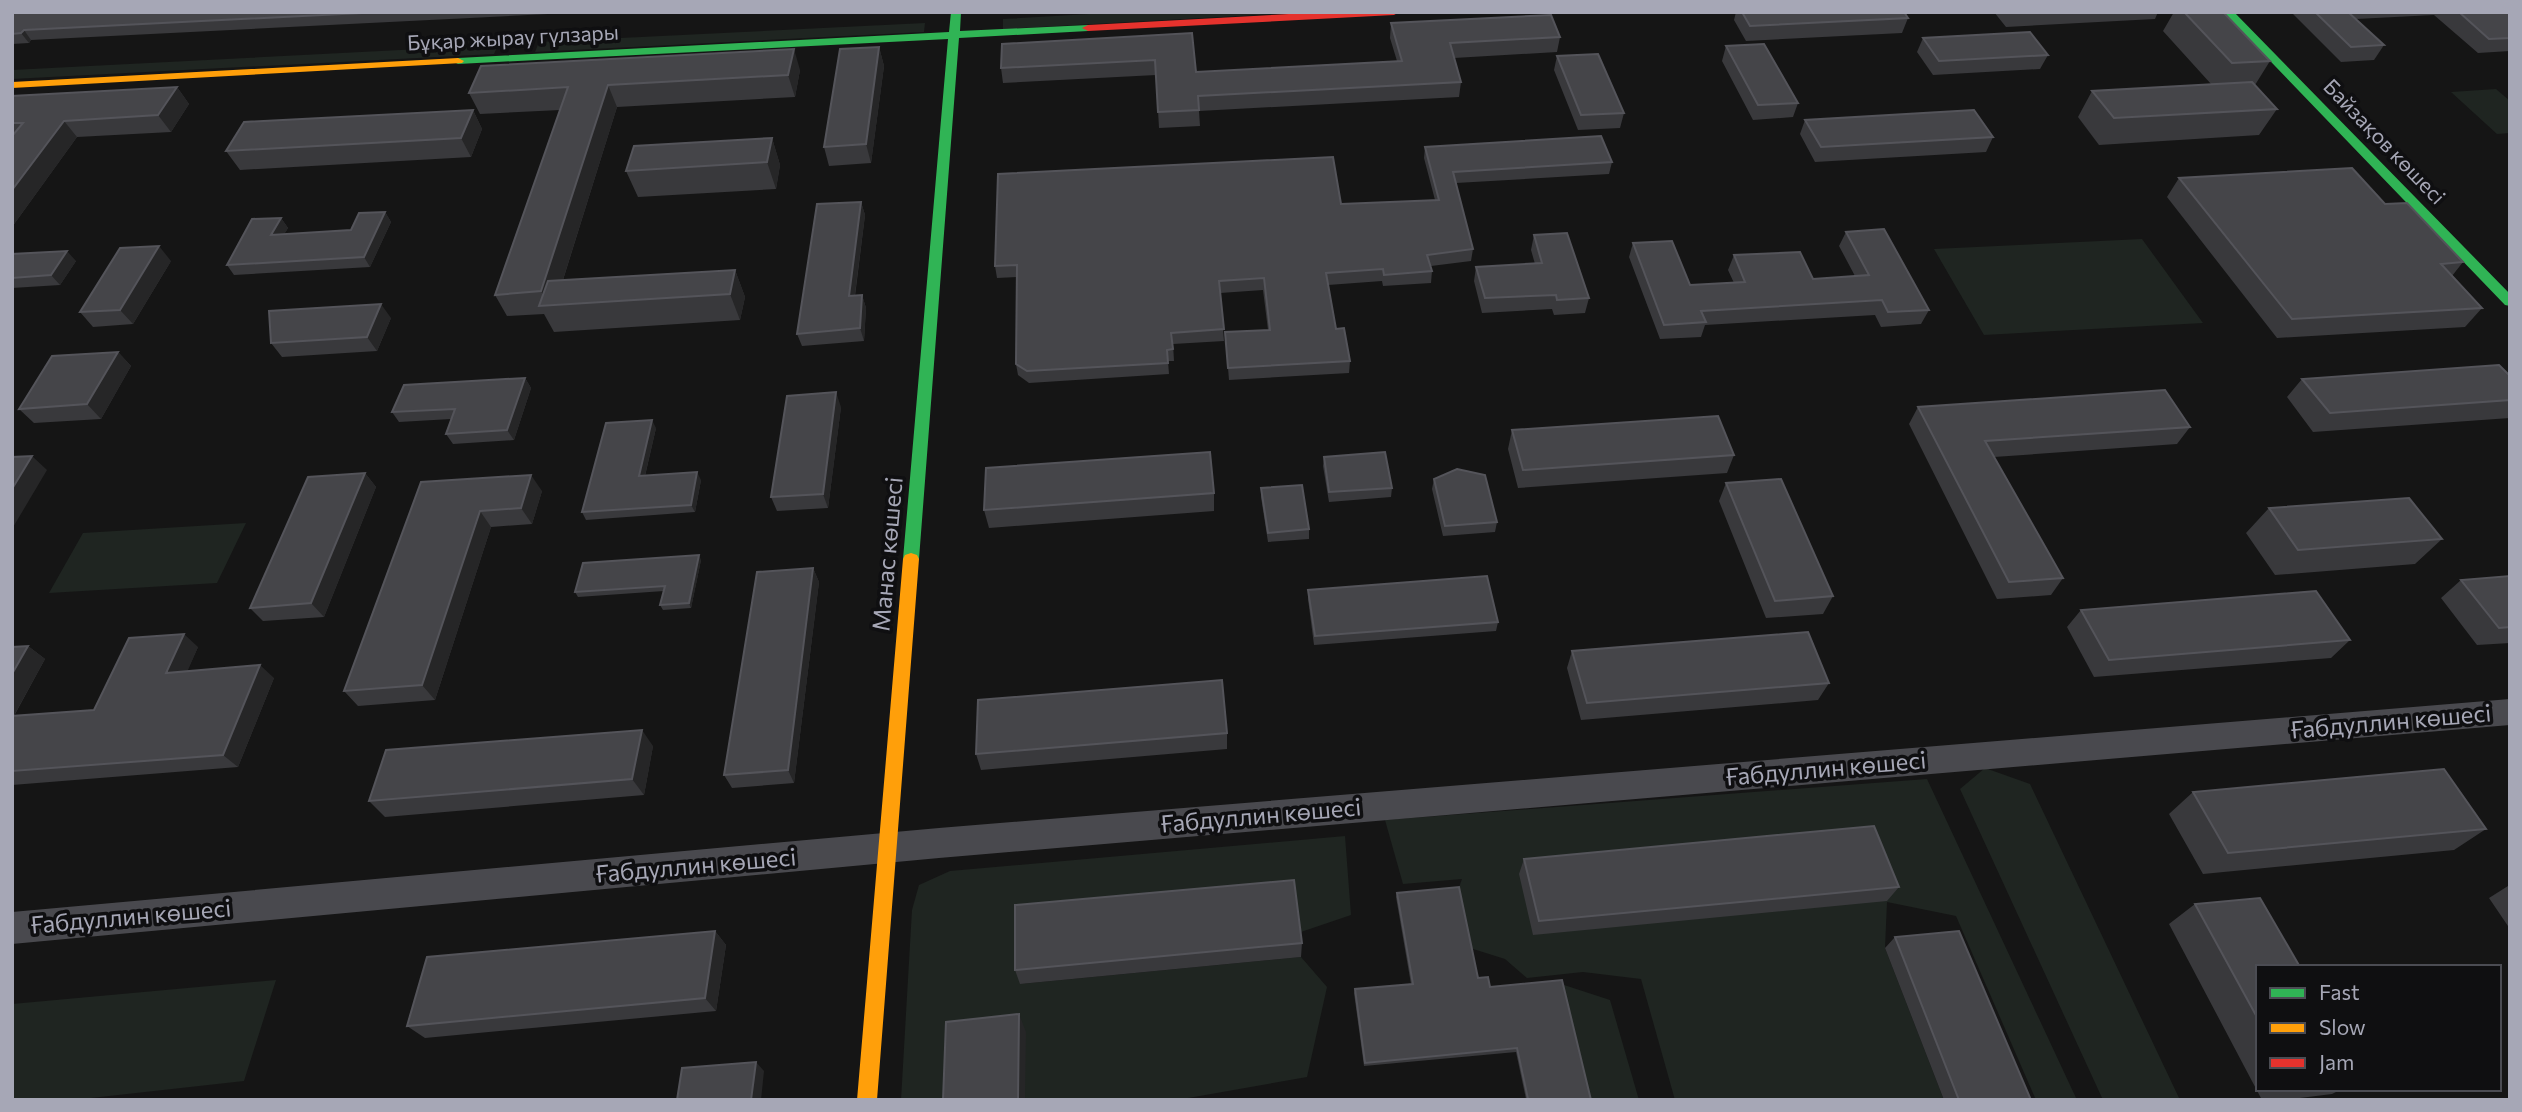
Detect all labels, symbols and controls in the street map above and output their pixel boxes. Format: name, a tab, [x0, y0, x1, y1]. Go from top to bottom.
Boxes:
street label: Бұқар жырау гүлзары	[406, 18, 619, 55]
street label: Байзақов көшесі	[2319, 73, 2451, 209]
street label: Манас көшесі	[865, 475, 908, 632]
street label: Ғабдуллин көшесі	[2289, 697, 2492, 744]
street label: Ғабдуллин көшесі	[1724, 744, 1927, 791]
street label: Ғабдуллин көшесі	[1159, 791, 1362, 838]
street label: Ғабдуллин көшесі	[594, 841, 797, 888]
street label: Ғабдуллин көшесі	[29, 892, 232, 939]
legend	[2256, 965, 2501, 1091]
text: Fast	[2319, 979, 2360, 1004]
text: Slow	[2319, 1014, 2366, 1039]
text: Jam	[2319, 1049, 2354, 1074]

